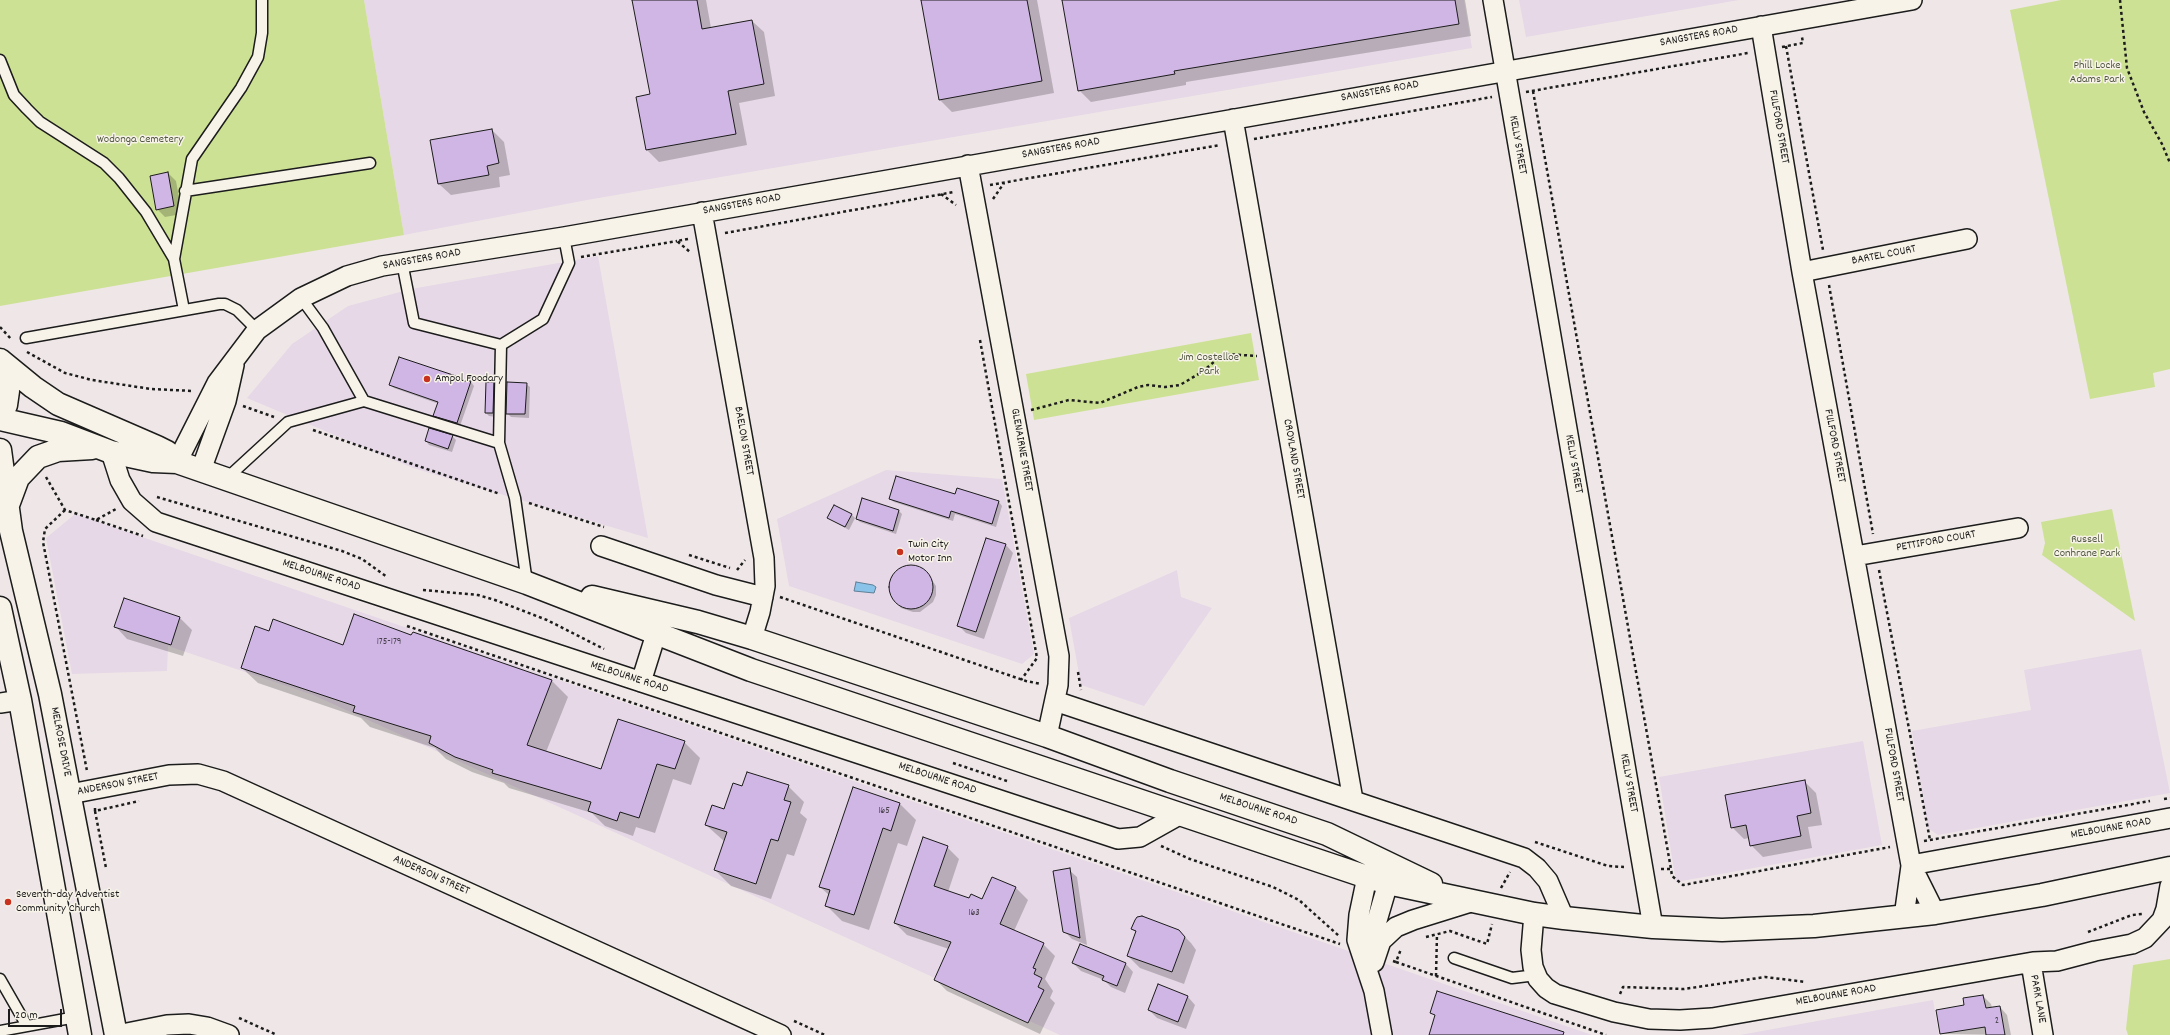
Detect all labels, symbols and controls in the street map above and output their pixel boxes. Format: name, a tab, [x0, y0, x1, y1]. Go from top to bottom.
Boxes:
street label: SANGSTERS ROAD	[1659, 23, 1739, 51]
park label: Phill Locke Adams Park	[2070, 59, 2124, 87]
street label: SANGSTERS ROAD	[1340, 78, 1420, 106]
street label: FULFORD STREET	[1764, 89, 1792, 165]
street label: KELLY STREET	[1505, 114, 1529, 176]
park label: Wodonga Cemetery	[97, 133, 183, 147]
street label: SANGSTERS ROAD	[1021, 135, 1101, 163]
street label: SANGSTERS ROAD	[702, 191, 782, 219]
street label: BARTEL COURT	[1851, 243, 1917, 269]
street label: SANGSTERS ROAD	[382, 246, 462, 274]
park label: Jim Costelloe Park	[1179, 351, 1239, 379]
place label: Ampol Foodary	[435, 372, 503, 386]
marker: Ampol Foodary	[422, 374, 432, 384]
street label: BAELON STREET	[730, 405, 756, 477]
street label: GLENAIRNE STREET	[1007, 407, 1035, 493]
street label: FULFORD STREET	[1820, 408, 1848, 484]
street label: CROYLAND STREET	[1279, 418, 1307, 500]
street label: KELLY STREET	[1561, 433, 1585, 495]
street label: PETTIFORD COURT	[1895, 528, 1977, 556]
park label: Russell Conhrane Park	[2054, 533, 2120, 561]
place label: Twin City Motor Inn	[908, 538, 952, 566]
marker: Twin City Motor Inn	[895, 547, 905, 557]
street label: MELBOURNE ROAD	[280, 557, 362, 595]
house number: 175-179	[377, 637, 401, 649]
street label: MELBOURNE ROAD	[588, 659, 670, 697]
street label: MELROSE DRIVE	[46, 706, 74, 778]
street label: FULFORD STREET	[1879, 727, 1907, 803]
street label: KELLY STREET	[1616, 752, 1640, 814]
street label: MELBOURNE ROAD	[896, 760, 978, 798]
street label: ANDERSON STREET	[76, 770, 160, 800]
street label: MELBOURNE ROAD	[1217, 791, 1299, 829]
house number: 165	[878, 806, 890, 818]
street label: MELBOURNE ROAD	[2070, 815, 2152, 843]
street label: ANDERSON STREET	[390, 853, 472, 899]
place label: Seventh-day Adventist Community Church	[16, 888, 119, 916]
marker: Seventh-day Adventist Community Church	[3, 897, 13, 907]
house number: 163	[968, 908, 980, 920]
street label: PARK LANE	[2026, 974, 2048, 1024]
street label: MELBOURNE ROAD	[1795, 982, 1877, 1010]
scale bar	[10, 1001, 64, 1027]
text: 20 m	[15, 1007, 38, 1024]
house number: 2	[1995, 1016, 1999, 1028]

